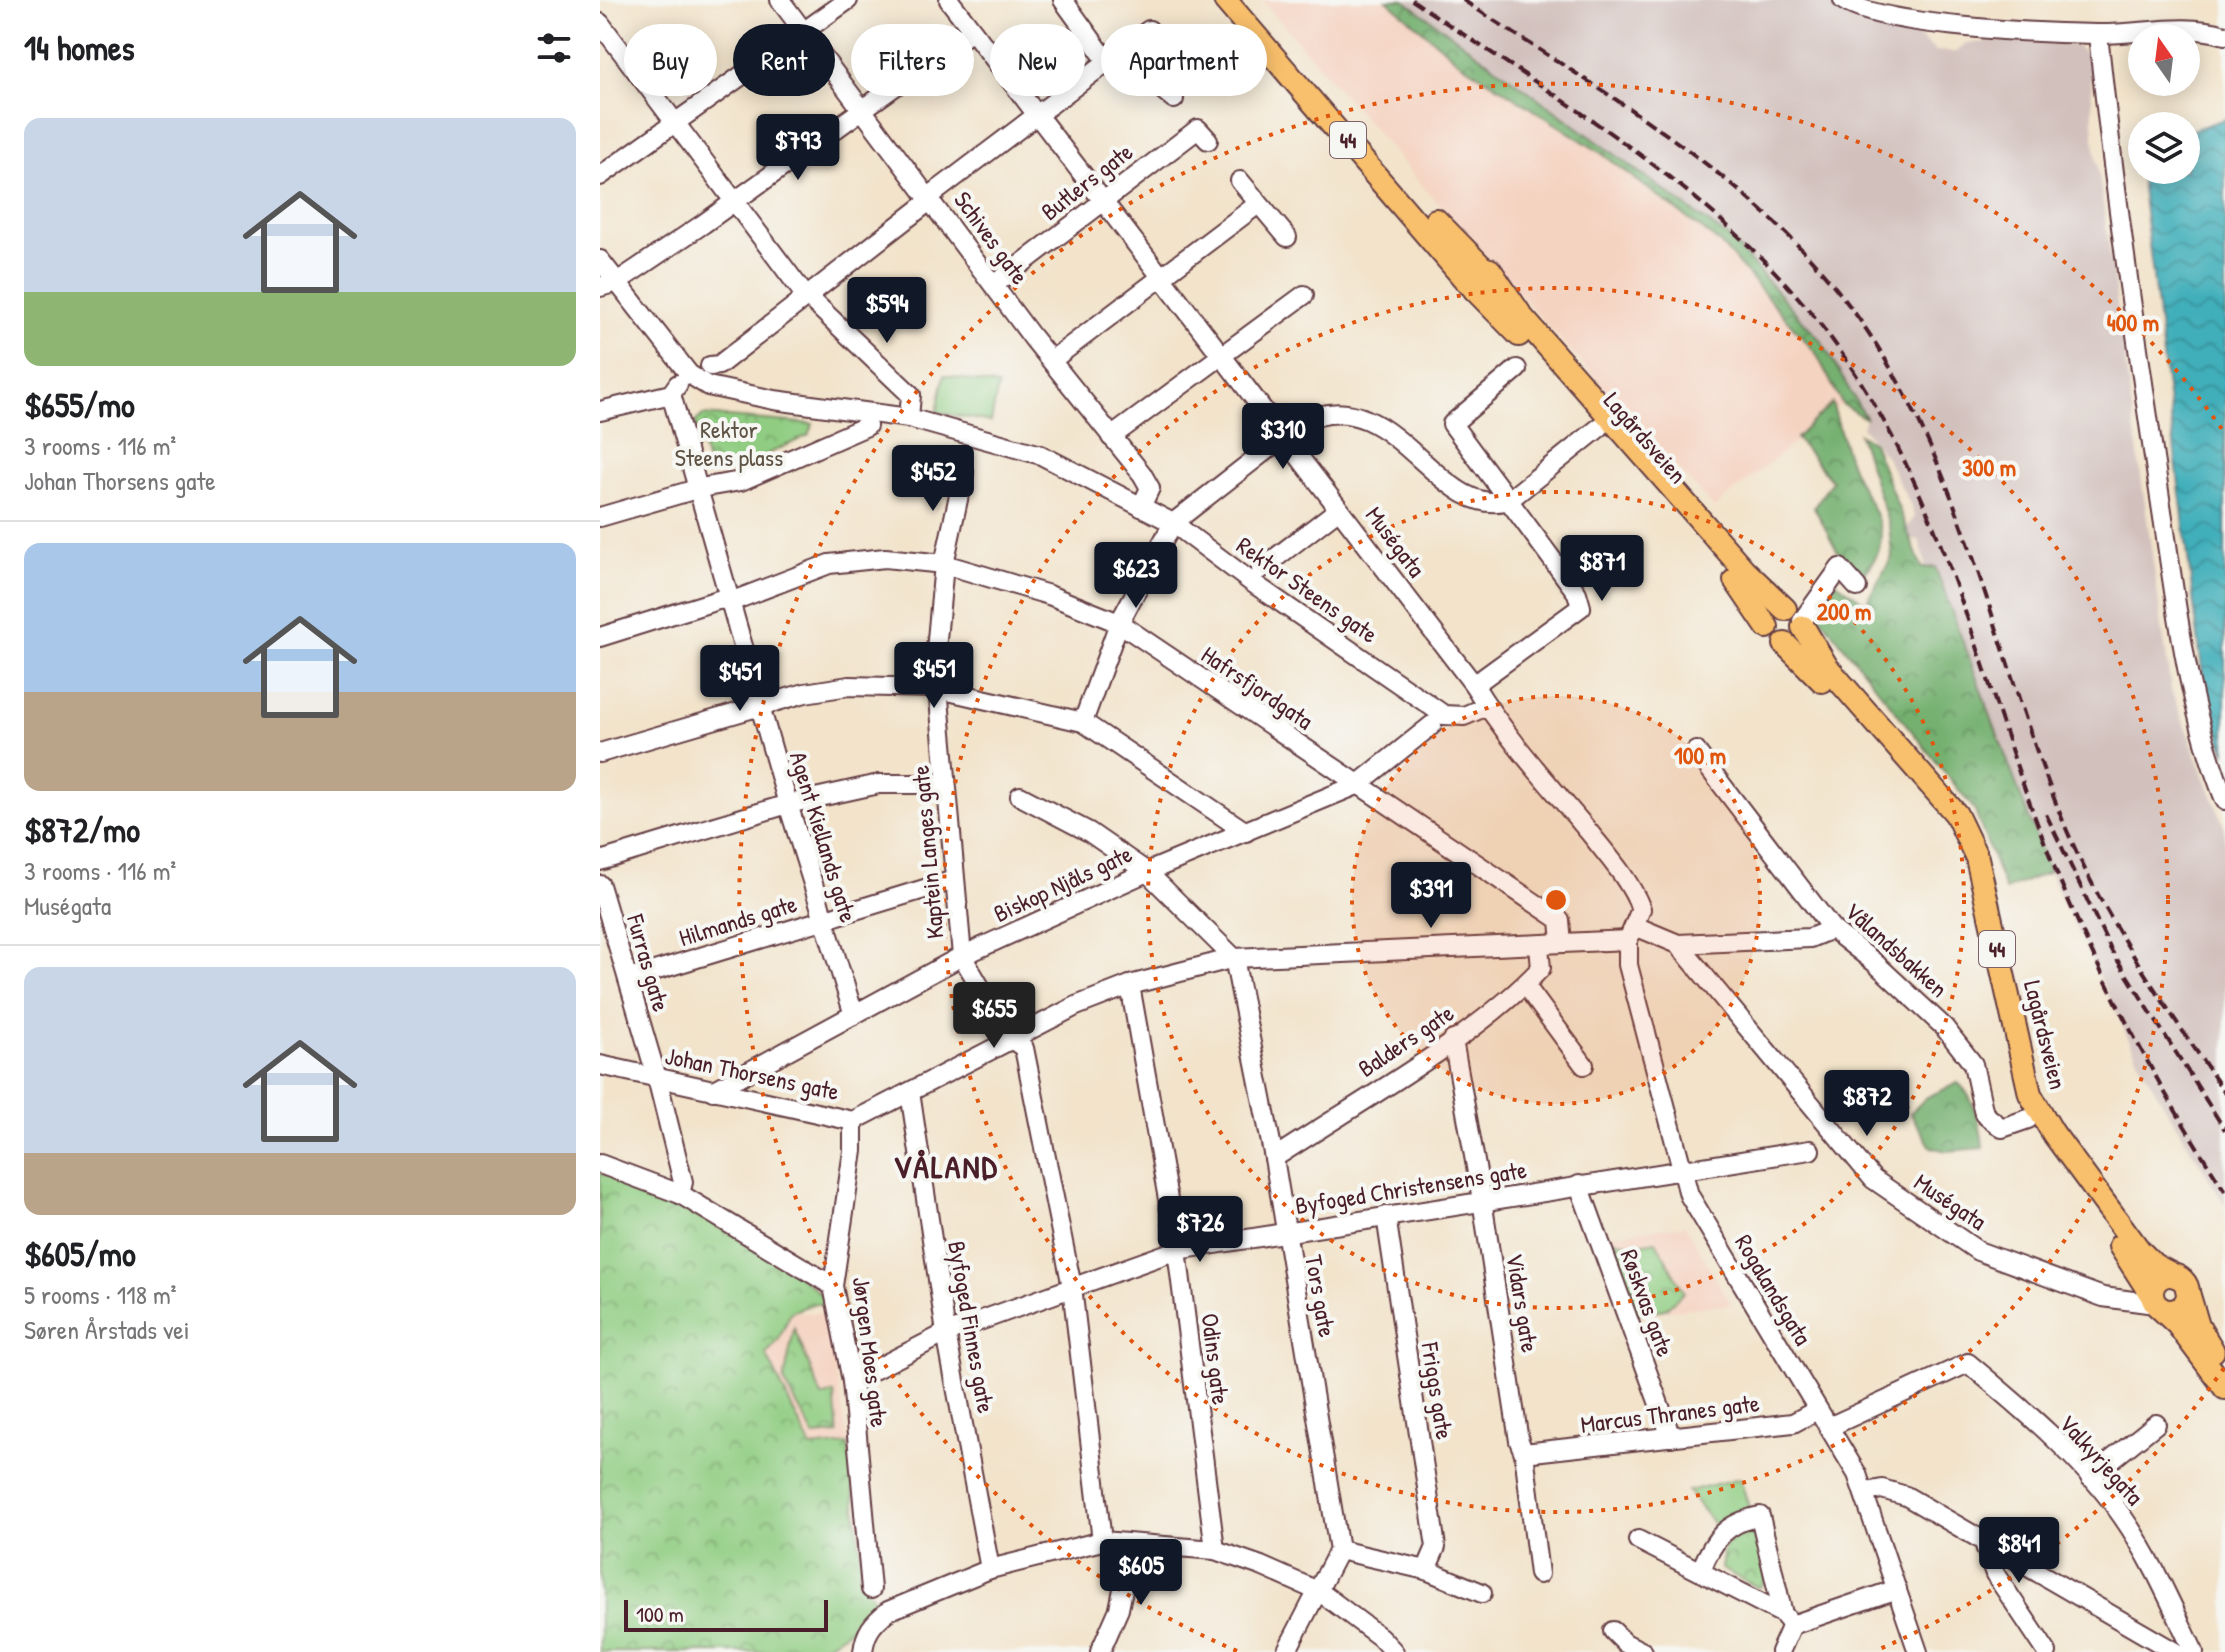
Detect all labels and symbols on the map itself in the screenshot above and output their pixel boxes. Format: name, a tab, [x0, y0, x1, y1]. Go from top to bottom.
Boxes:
north arrow	[2128, 24, 2200, 96]
pin: $793	[751, 114, 845, 182]
road number: 44	[1330, 122, 1366, 158]
street label: Butlers gate	[1034, 135, 1139, 227]
street label: Schives gate	[947, 184, 1037, 291]
pin: $594	[840, 277, 934, 345]
text: 400 m	[2107, 306, 2159, 338]
street label: Lagårdsveien	[1597, 385, 1694, 490]
pin: $310	[1236, 403, 1330, 471]
park label: Rektor Steens plass	[675, 413, 783, 473]
pin: $452	[886, 445, 980, 513]
text: 300 m	[1962, 451, 2016, 483]
street label: Muségata	[1359, 500, 1433, 583]
street label: Rektor Steens gate	[1231, 529, 1385, 650]
pin: $871	[1555, 535, 1649, 603]
pin: $623	[1089, 542, 1183, 610]
text: 200 m	[1817, 595, 1871, 627]
street label: Hafrsfjordgata	[1196, 638, 1320, 736]
pin: $451	[887, 642, 981, 710]
pin: $451	[693, 645, 787, 713]
text: 100 m	[1674, 739, 1726, 771]
street label: Agent Kiellands gate	[783, 748, 865, 926]
street label: Kaptein Langes gate	[903, 764, 951, 940]
street label: Biskop Njåls gate	[988, 837, 1137, 929]
pin: $391	[1384, 862, 1478, 930]
centre of rings	[1542, 886, 1570, 914]
street label: Hilmands gate	[675, 887, 801, 953]
street label: Vålandsbakken	[1838, 895, 1955, 1004]
street label: Furras gate	[620, 910, 678, 1015]
road number: 44	[1979, 931, 2015, 967]
street label: Lagårdsveien	[2017, 977, 2075, 1093]
pin: $655	[947, 982, 1041, 1050]
street label: Balders gate	[1351, 996, 1460, 1084]
street label: Johan Thorsens gate	[662, 1039, 842, 1107]
pin: $872	[1820, 1070, 1914, 1138]
district label: VÅLAND	[893, 1145, 999, 1188]
street label: Byfoged Christensens gate	[1293, 1153, 1529, 1221]
street label: Muségata	[1908, 1165, 1993, 1237]
pin: $726	[1153, 1196, 1247, 1264]
street label: Rogalandsgata	[1728, 1228, 1819, 1351]
street label: Byfoged Finnes gate	[941, 1238, 1003, 1416]
street label: Røskvas gate	[1614, 1245, 1682, 1361]
street label: Vidars gate	[1499, 1251, 1547, 1355]
street label: Tors gate	[1298, 1252, 1344, 1340]
street label: Jørgen Moes gate	[846, 1275, 896, 1429]
street label: Odins gate	[1195, 1311, 1238, 1407]
street label: Friggs gate	[1414, 1339, 1461, 1442]
street label: Marcus Thranes gate	[1579, 1386, 1761, 1440]
street label: Valkyrjegata	[2053, 1407, 2151, 1511]
pin: $841	[1972, 1517, 2066, 1585]
pin: $605	[1094, 1539, 1188, 1607]
scale bar	[624, 1596, 828, 1632]

